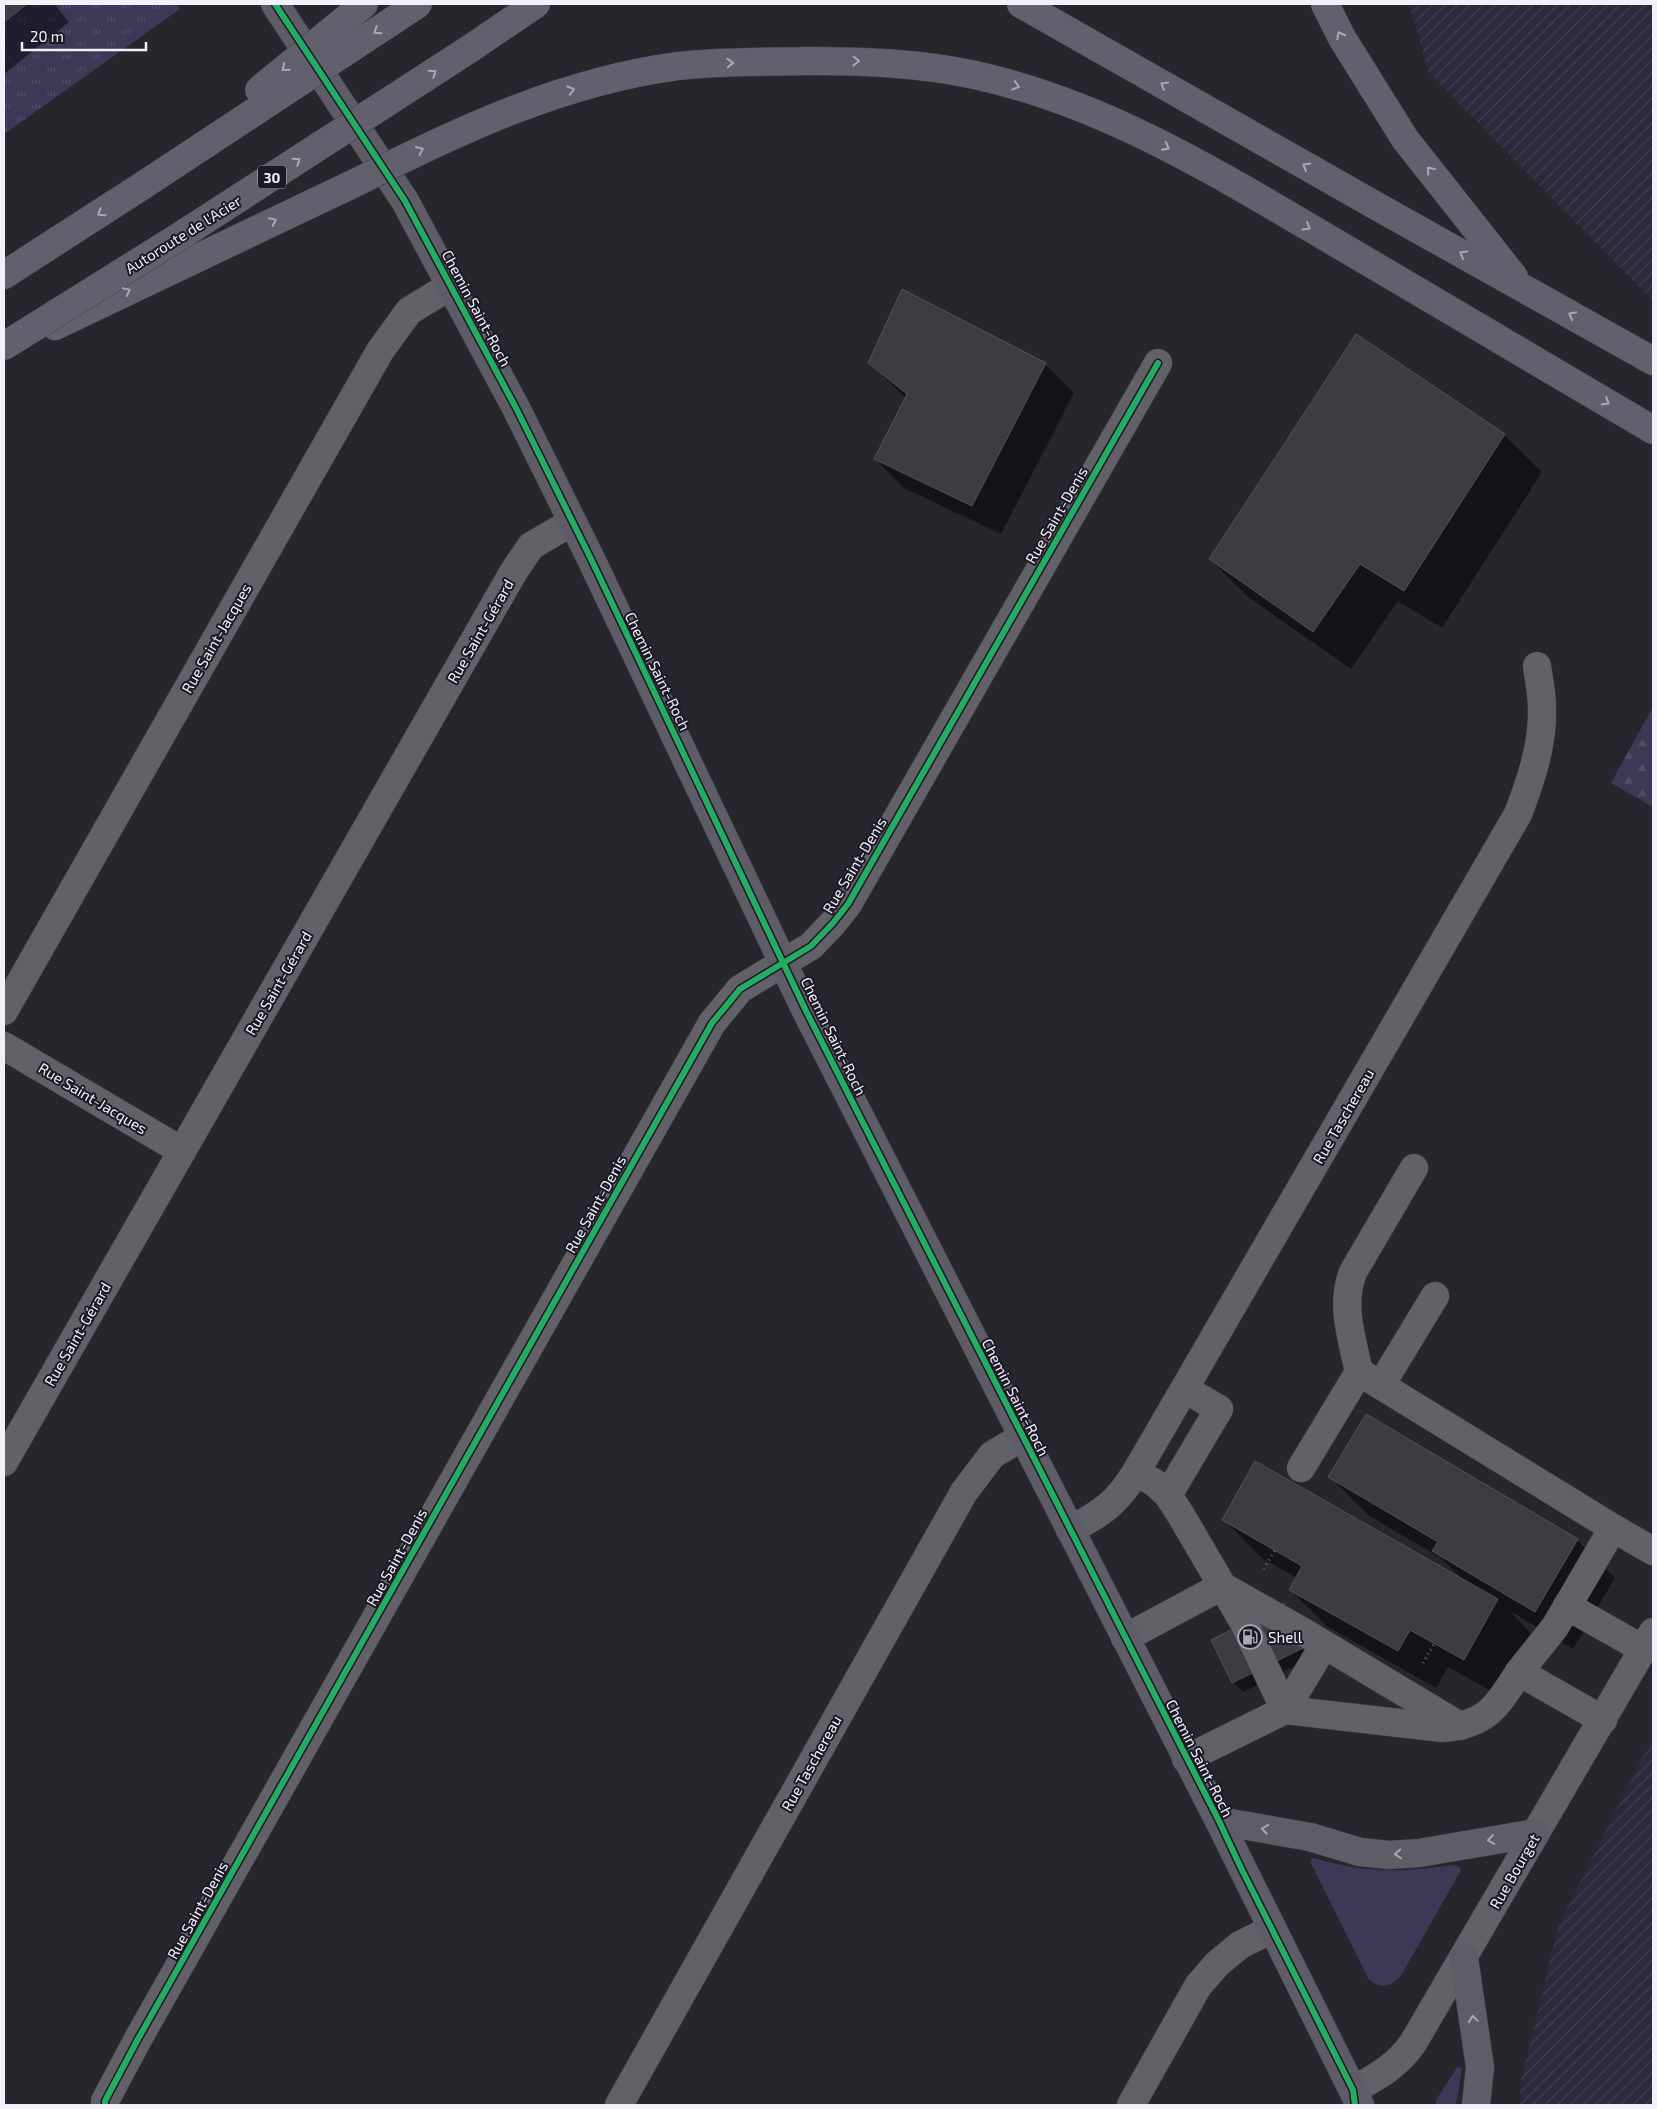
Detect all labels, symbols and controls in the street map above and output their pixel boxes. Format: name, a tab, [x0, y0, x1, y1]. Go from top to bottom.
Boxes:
scale bar	[22, 20, 146, 52]
one-way arrow	[373, 24, 382, 34]
text: 20 m	[30, 27, 64, 45]
one-way arrow	[1336, 31, 1346, 40]
one-way arrow	[852, 56, 860, 66]
one-way arrow	[726, 58, 734, 69]
one-way arrow	[282, 63, 291, 72]
one-way arrow	[427, 70, 437, 79]
one-way arrow	[1011, 80, 1020, 91]
one-way arrow	[1161, 82, 1170, 92]
one-way arrow	[566, 86, 574, 96]
one-way arrow	[1161, 141, 1170, 151]
one-way arrow	[415, 146, 424, 156]
one-way arrow	[291, 158, 300, 168]
one-way arrow	[1302, 162, 1311, 172]
road number: 30	[258, 166, 286, 188]
one-way arrow	[1427, 167, 1435, 176]
street label: Autoroute de l'Acier	[122, 191, 244, 277]
one-way arrow	[97, 207, 106, 216]
one-way arrow	[268, 217, 277, 228]
one-way arrow	[1302, 221, 1311, 231]
street label: Chemin Saint-Roch	[439, 247, 515, 369]
one-way arrow	[1459, 250, 1468, 260]
one-way arrow	[122, 287, 131, 298]
one-way arrow	[1569, 312, 1578, 322]
one-way arrow	[1601, 396, 1610, 406]
street label: Rue Saint-Denis	[1021, 463, 1091, 567]
street label: Rue Saint-Gérard	[443, 576, 517, 686]
street label: Rue Saint-Jacques	[177, 580, 255, 696]
street label: Chemin Saint-Roch	[622, 609, 694, 733]
street label: Rue Saint-Denis	[818, 814, 890, 916]
street label: Rue Saint-Gérard	[241, 928, 315, 1038]
street label: Chemin Saint-Roch	[798, 974, 870, 1098]
street label: Rue Saint-Jacques	[35, 1058, 151, 1138]
street label: Rue Taschereau	[1309, 1065, 1377, 1167]
street label: Rue Saint-Denis	[561, 1152, 629, 1256]
street label: Rue Saint-Gérard	[40, 1279, 114, 1389]
street label: Chemin Saint-Roch	[979, 1335, 1053, 1459]
street label: Rue Saint-Denis	[362, 1505, 430, 1609]
fuel station icon: Shell	[1237, 1624, 1263, 1650]
place label: Shell	[1268, 1628, 1303, 1646]
street label: Chemin Saint-Roch	[1163, 1696, 1237, 1820]
street label: Rue Taschereau	[777, 1712, 845, 1814]
one-way arrow	[1260, 1825, 1269, 1835]
street label: Rue Bourget	[1485, 1830, 1543, 1912]
one-way arrow	[1487, 1835, 1496, 1845]
one-way arrow	[1394, 1849, 1402, 1860]
street label: Rue Saint-Denis	[163, 1858, 231, 1962]
one-way arrow	[1468, 2015, 1479, 2023]

